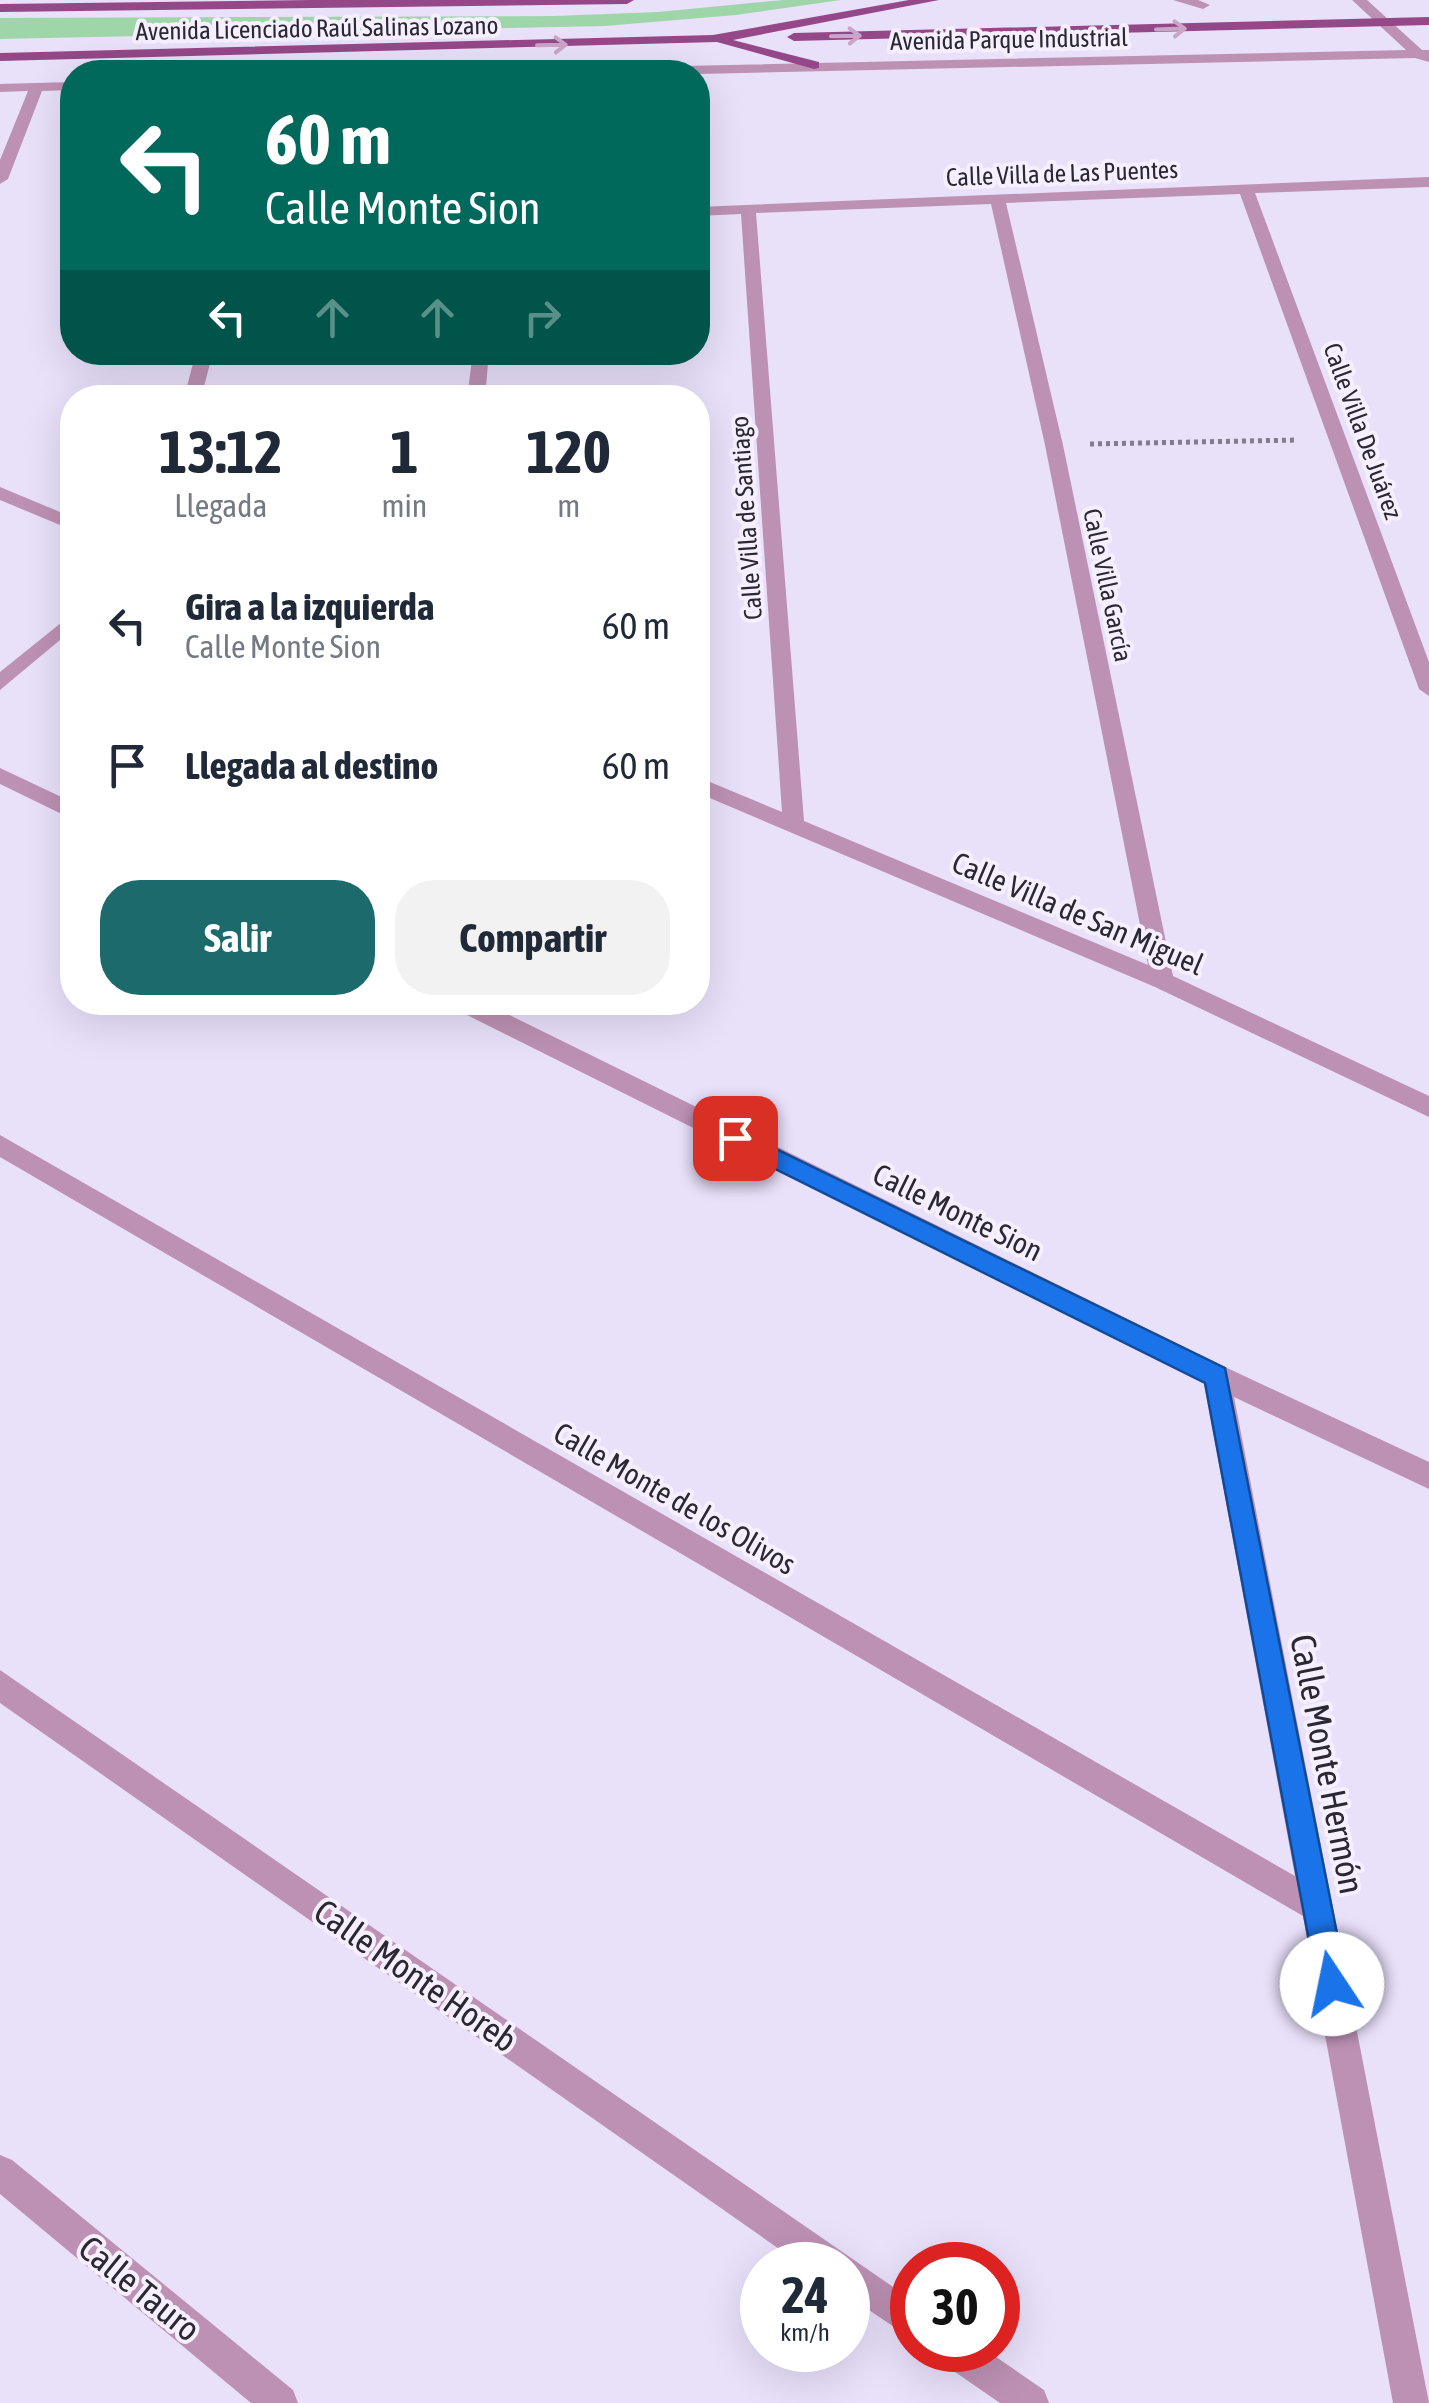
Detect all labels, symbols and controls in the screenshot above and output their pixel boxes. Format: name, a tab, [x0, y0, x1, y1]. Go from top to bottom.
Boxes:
street label: Avenida Licenciado Raúl Salinas Lozano	[135, 11, 499, 45]
one-way arrow	[1154, 19, 1186, 38]
street label: Avenida Parque Industrial	[890, 23, 1128, 55]
one-way arrow	[829, 27, 861, 46]
one-way arrow	[536, 35, 568, 54]
text: 60 m	[265, 99, 391, 179]
icon: left	[100, 100, 230, 230]
street label: Calle Villa de Las Puentes	[946, 155, 1179, 191]
text: Calle Monte Sion	[265, 182, 541, 234]
icon: left	[200, 290, 255, 345]
icon: ahead	[305, 290, 360, 345]
icon: ahead	[410, 290, 465, 345]
icon: right	[515, 290, 570, 345]
street label: Calle Villa De Juárez	[1318, 339, 1408, 523]
street label: Calle Villa de Santiago	[725, 415, 767, 621]
text: 13:12	[159, 417, 282, 486]
text: 1	[390, 417, 419, 486]
text: 120	[526, 417, 611, 486]
text: Llegada	[174, 487, 267, 524]
text: min	[381, 487, 427, 524]
text: m	[557, 487, 580, 524]
street label: Calle Villa García	[1078, 506, 1138, 664]
text: Gira a la izquierda	[185, 585, 434, 628]
icon: left	[100, 598, 155, 653]
text: 60 m	[602, 604, 670, 647]
text: Calle Monte Sion	[185, 628, 381, 665]
icon: arrive	[100, 738, 155, 793]
text: Llegada al destino	[185, 744, 438, 787]
text: 60 m	[602, 744, 670, 787]
street label: Calle Villa de San Miguel	[947, 845, 1209, 981]
button: Salir	[100, 880, 375, 995]
button: Compartir	[395, 880, 670, 995]
pin	[693, 1096, 778, 1181]
icon: arrive	[708, 1111, 763, 1166]
street label: Calle Monte Sion	[868, 1156, 1048, 1268]
street label: Calle Monte de los Olivos	[548, 1415, 802, 1581]
street label: Calle Monte Hermón	[1283, 1631, 1373, 1897]
street label: Calle Monte Horeb	[307, 1890, 525, 2060]
position arrow	[1280, 1932, 1384, 2036]
street label: Calle Tauro	[72, 2227, 208, 2349]
speed limit sign: 30	[890, 2242, 1020, 2372]
text: 24	[781, 2266, 828, 2324]
text: km/h	[780, 2318, 830, 2346]

